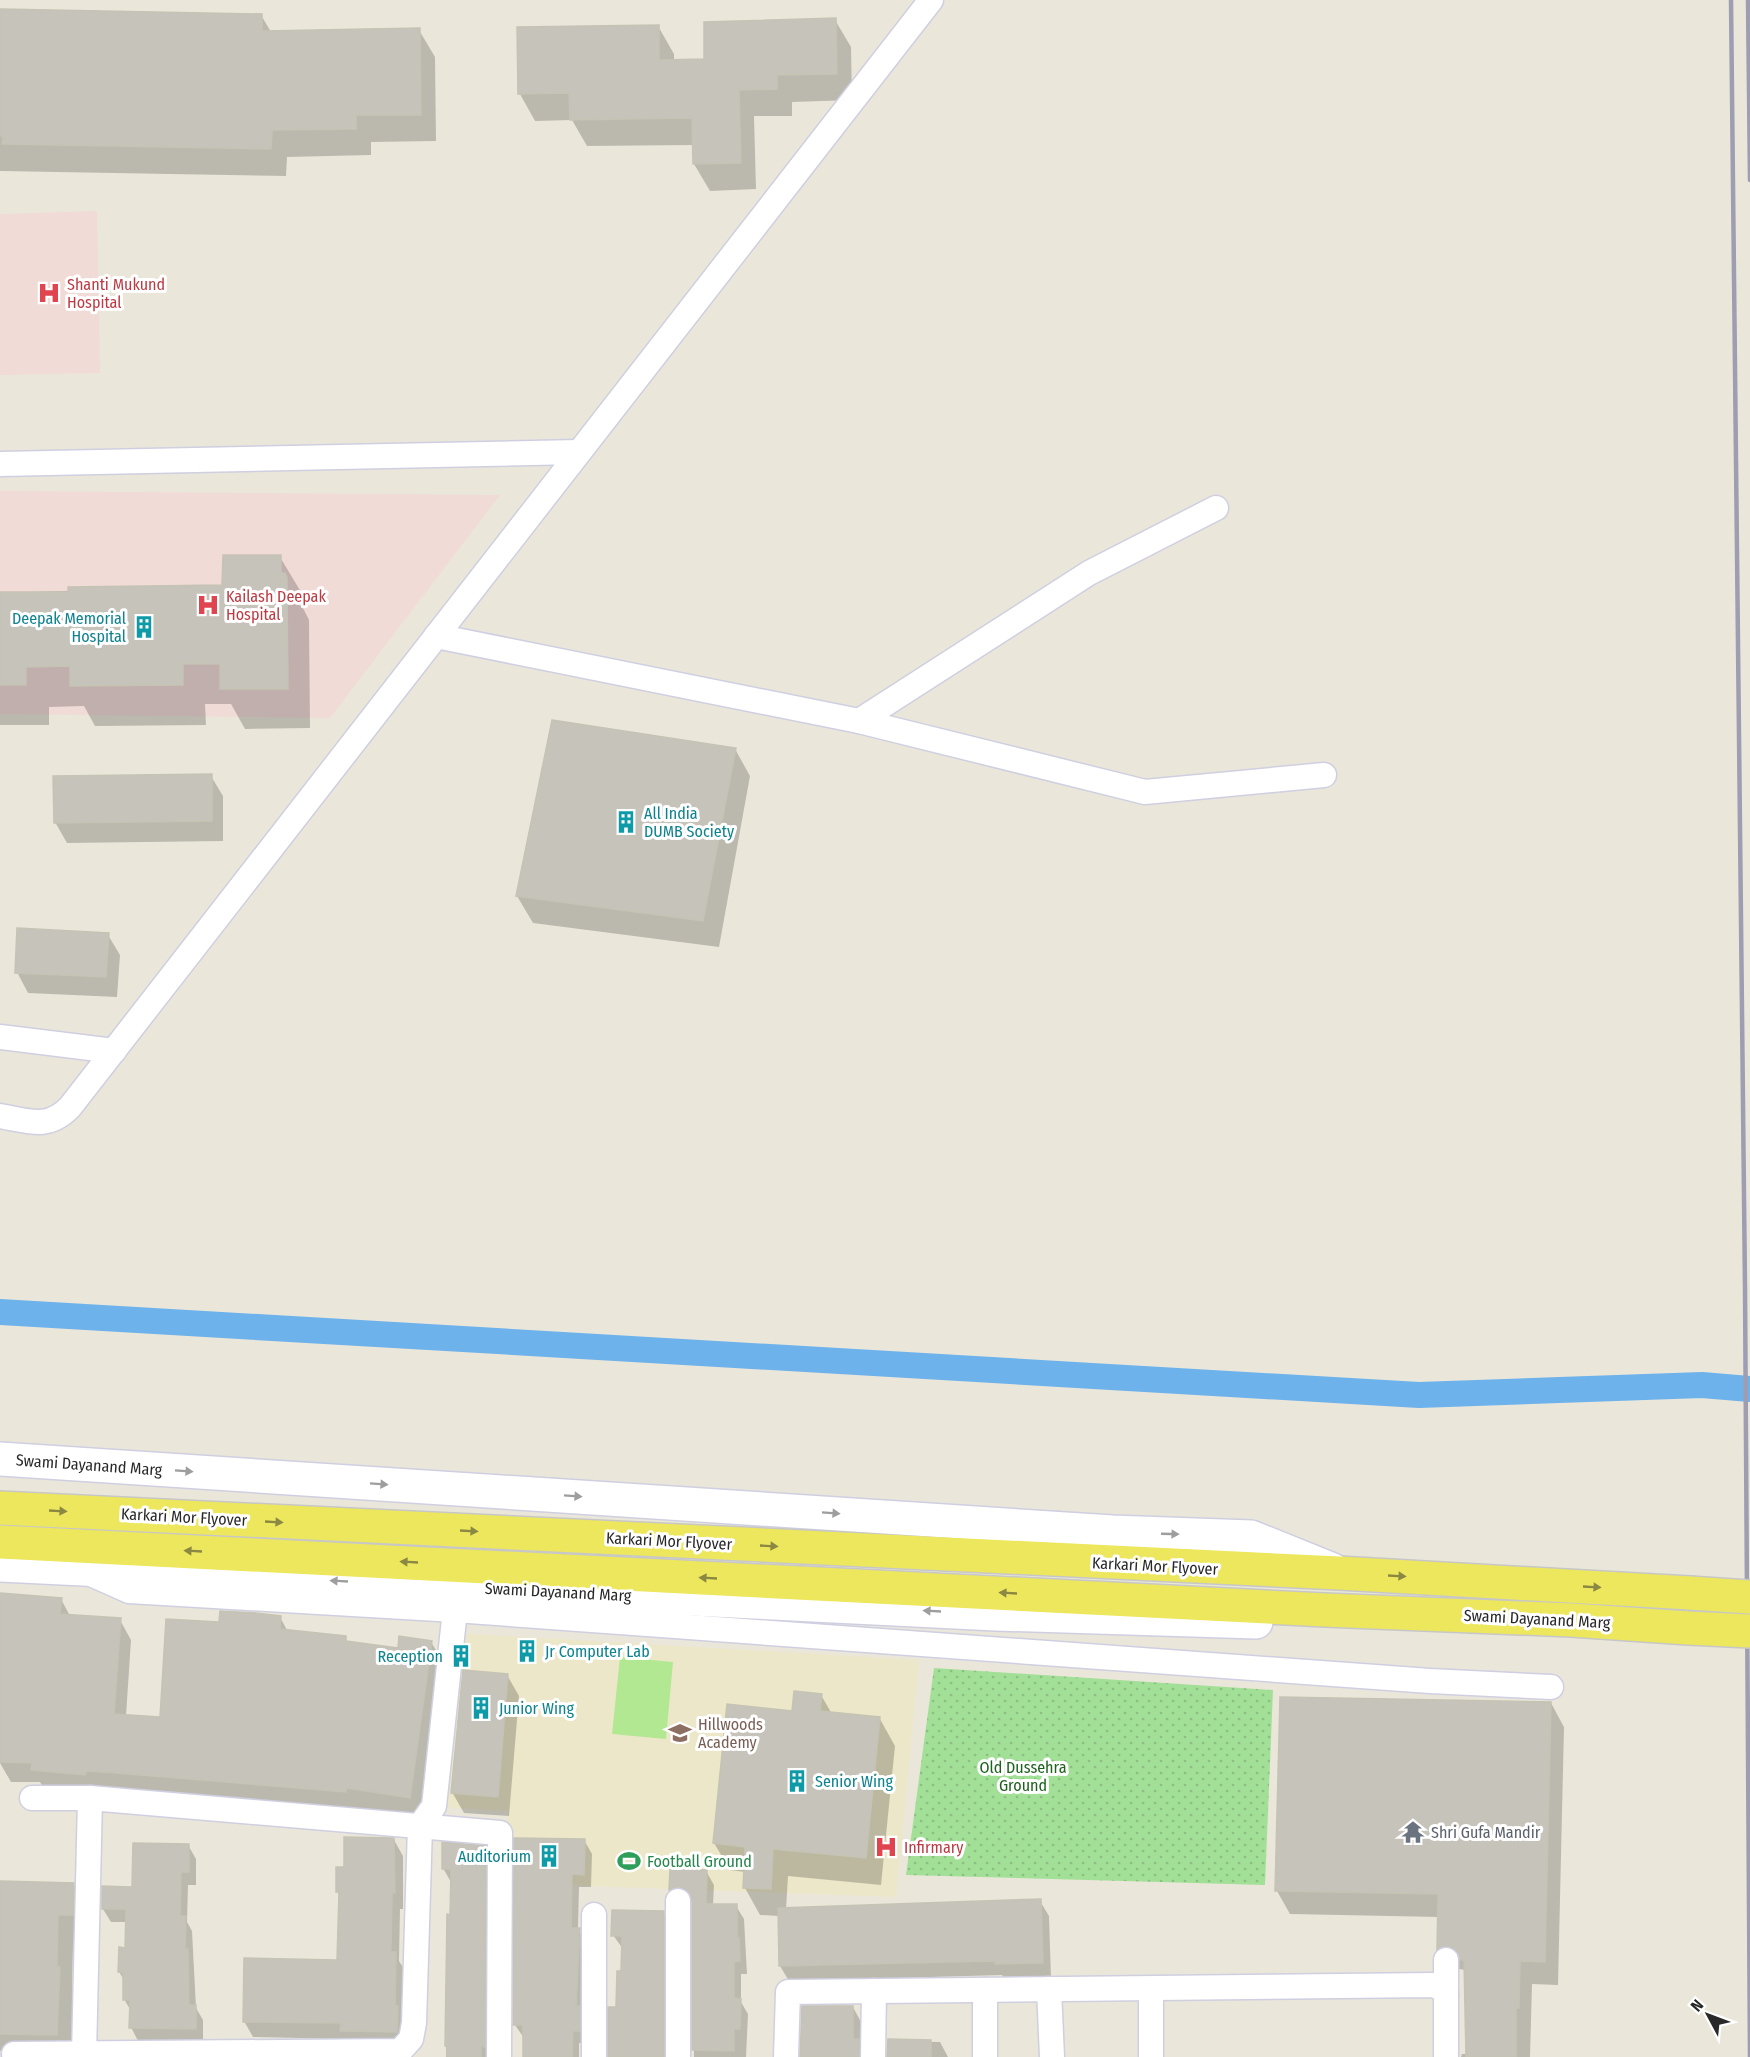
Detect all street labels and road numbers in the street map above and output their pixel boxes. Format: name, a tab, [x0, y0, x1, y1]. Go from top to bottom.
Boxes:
street label: Swami Dayanand Marg	[15, 1450, 163, 1480]
street label: Karkari Mor Flyover	[120, 1504, 248, 1530]
street label: Karkari Mor Flyover	[605, 1528, 733, 1554]
street label: Karkari Mor Flyover	[1091, 1553, 1219, 1579]
street label: Swami Dayanand Marg	[484, 1579, 632, 1605]
street label: Swami Dayanand Marg	[1463, 1606, 1611, 1632]

